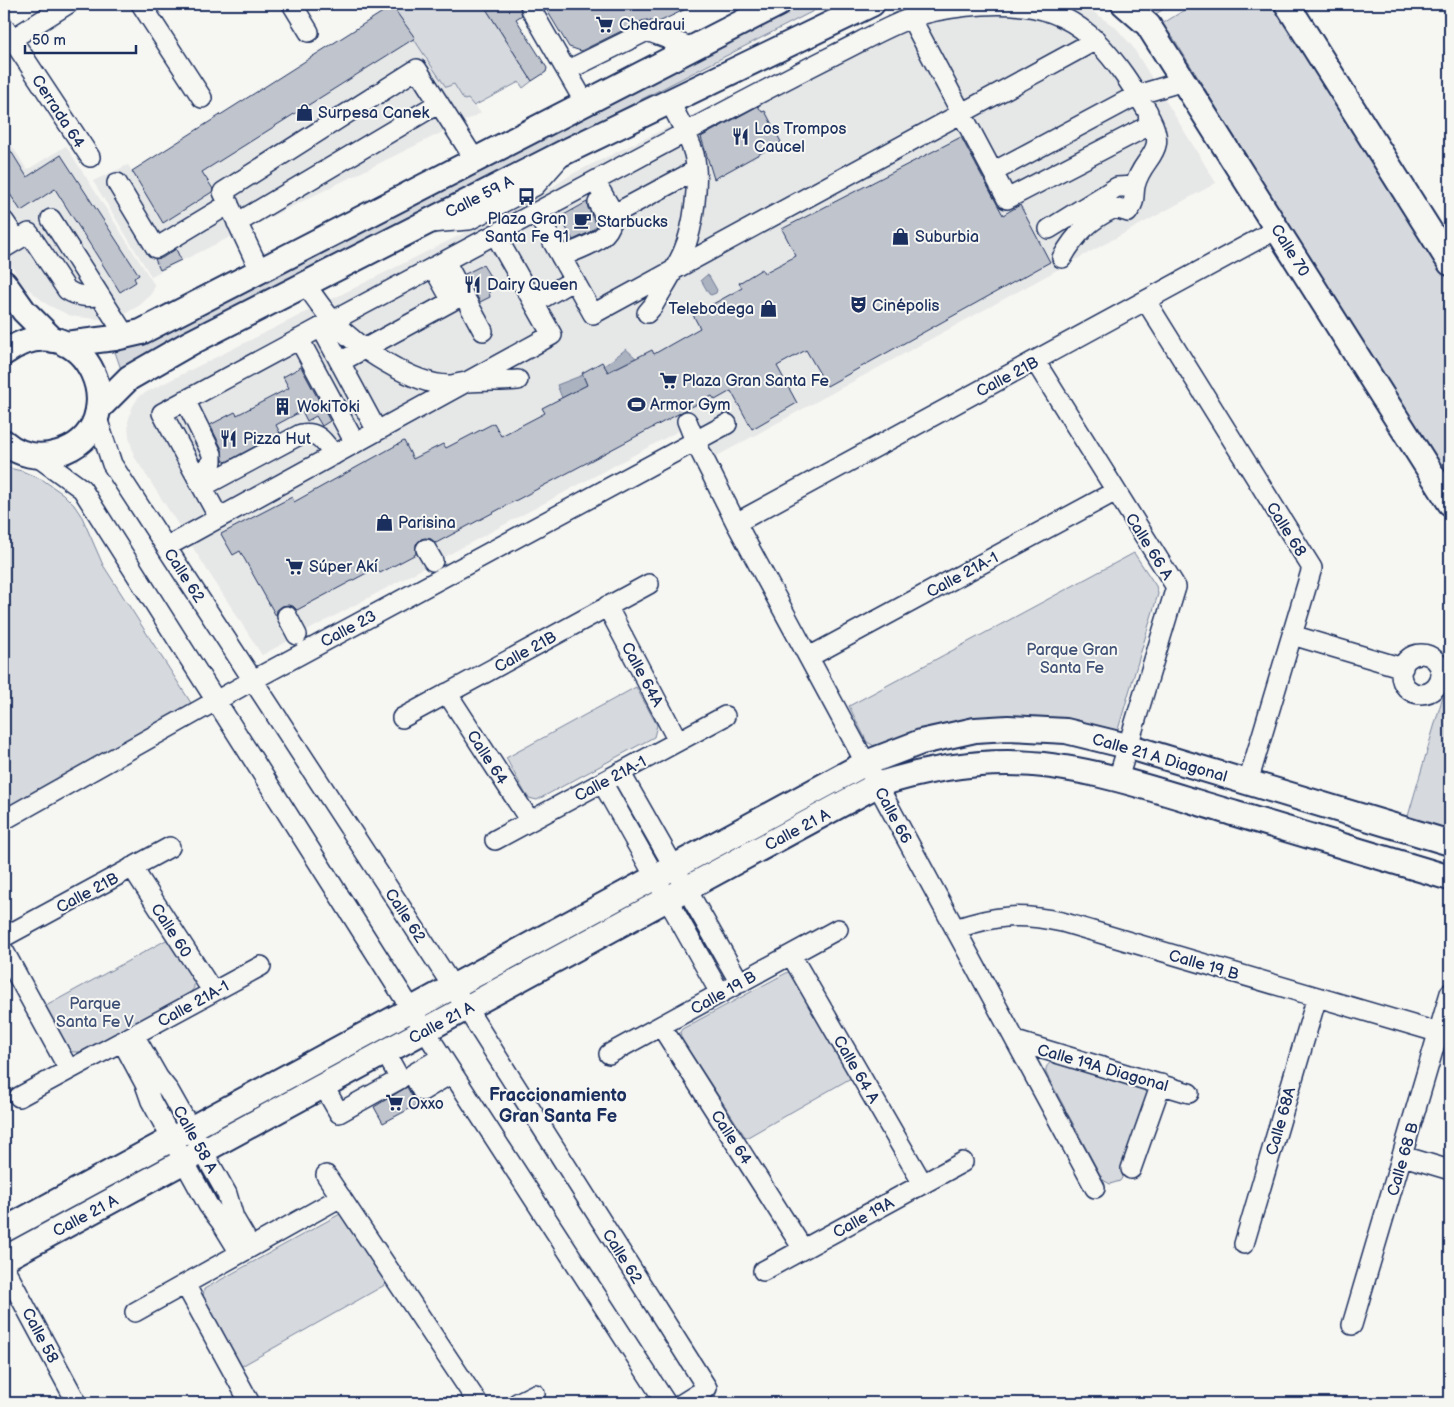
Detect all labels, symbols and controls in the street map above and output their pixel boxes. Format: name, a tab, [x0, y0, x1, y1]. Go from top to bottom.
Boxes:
supermarket icon: Chedraui	[595, 14, 615, 34]
place label: Chedraui	[619, 16, 685, 35]
scale bar	[25, 22, 136, 54]
text: 50 m	[32, 31, 66, 50]
street label: Cerrada 64	[27, 72, 89, 152]
shop icon: Surpesa Canek	[294, 102, 314, 122]
place label: Surpesa Canek	[318, 104, 429, 123]
place label: Los Trompos Caucel	[754, 120, 847, 157]
restaurant icon: Los Trompos Caucel	[730, 127, 750, 147]
street label: Calle 59 A	[442, 172, 517, 223]
bus stop icon: Plaza Gran Santa Fe 91	[517, 186, 537, 206]
place label: Plaza Gran Santa Fe 91	[485, 210, 569, 247]
cafe icon: Starbucks	[573, 211, 593, 231]
place label: Starbucks	[597, 213, 668, 232]
street label: Calle 70	[1266, 221, 1313, 280]
shop icon: Suburbia	[891, 226, 911, 246]
place label: Suburbia	[915, 228, 979, 247]
restaurant icon: Dairy Queen	[463, 274, 483, 294]
place label: Dairy Queen	[487, 276, 578, 295]
theatre icon: Cinépolis	[848, 295, 868, 315]
place label: Cinépolis	[872, 297, 939, 316]
shop icon: Telebodega	[758, 298, 778, 318]
place label: Telebodega	[669, 300, 754, 319]
street label: Calle 21B	[973, 353, 1042, 402]
supermarket icon: Plaza Gran Santa Fe	[658, 370, 678, 390]
place label: Plaza Gran Santa Fe	[682, 372, 830, 391]
sports icon: Armor Gym	[626, 394, 646, 414]
building icon: WokiToki	[273, 396, 293, 416]
place label: Armor Gym	[650, 396, 730, 415]
place label: WokiToki	[297, 398, 360, 417]
restaurant icon: Pizza Hut	[219, 428, 239, 448]
place label: Pizza Hut	[243, 430, 311, 449]
street label: Calle 68	[1262, 499, 1310, 560]
street label: Calle 66 A	[1121, 510, 1177, 584]
shop icon: Parisina	[374, 512, 394, 532]
place label: Parisina	[398, 514, 456, 533]
street label: Calle 62	[159, 545, 208, 607]
street label: Calle 21A-1	[924, 549, 1002, 602]
supermarket icon: Súper Akí	[285, 556, 305, 576]
place label: Súper Akí	[309, 558, 378, 577]
street label: Calle 23	[318, 607, 380, 652]
street label: Calle 21B	[492, 628, 560, 677]
street label: Calle 64A	[617, 639, 667, 711]
park label: Parque Gran Santa Fe	[1026, 641, 1118, 678]
street label: Calle 64	[462, 727, 511, 789]
street label: Calle 21 A Diagonal	[1090, 730, 1229, 787]
street label: Calle 21A-1	[572, 753, 650, 806]
street label: Calle 66	[870, 784, 915, 847]
street label: Calle 21 A	[762, 805, 834, 855]
street label: Calle 21B	[53, 869, 122, 918]
street label: Calle 62	[380, 885, 429, 947]
street label: Calle 60	[146, 900, 195, 961]
street label: Calle 19 B	[1166, 946, 1241, 985]
street label: Calle 19 B	[688, 968, 760, 1019]
street label: Calle 21A-1	[155, 977, 233, 1032]
park label: Parque Santa Fe V	[56, 995, 134, 1032]
street label: Calle 21 A	[406, 998, 478, 1048]
street label: Calle 64 A	[829, 1033, 883, 1107]
street label: Calle 19A Diagonal	[1035, 1041, 1170, 1096]
district label: Fraccionamiento Gran Santa Fe	[489, 1085, 627, 1127]
street label: Calle 68A	[1263, 1085, 1300, 1158]
supermarket icon: Oxxo	[384, 1093, 404, 1113]
place label: Oxxo	[408, 1095, 444, 1114]
street label: Calle 58 A	[168, 1103, 221, 1177]
street label: Calle 64	[706, 1107, 755, 1169]
street label: Calle 68 B	[1384, 1120, 1423, 1198]
street label: Calle 21 A	[50, 1191, 122, 1241]
street label: Calle 19A	[830, 1194, 898, 1243]
street label: Calle 62	[598, 1226, 646, 1288]
street label: Calle 58	[17, 1305, 62, 1367]

